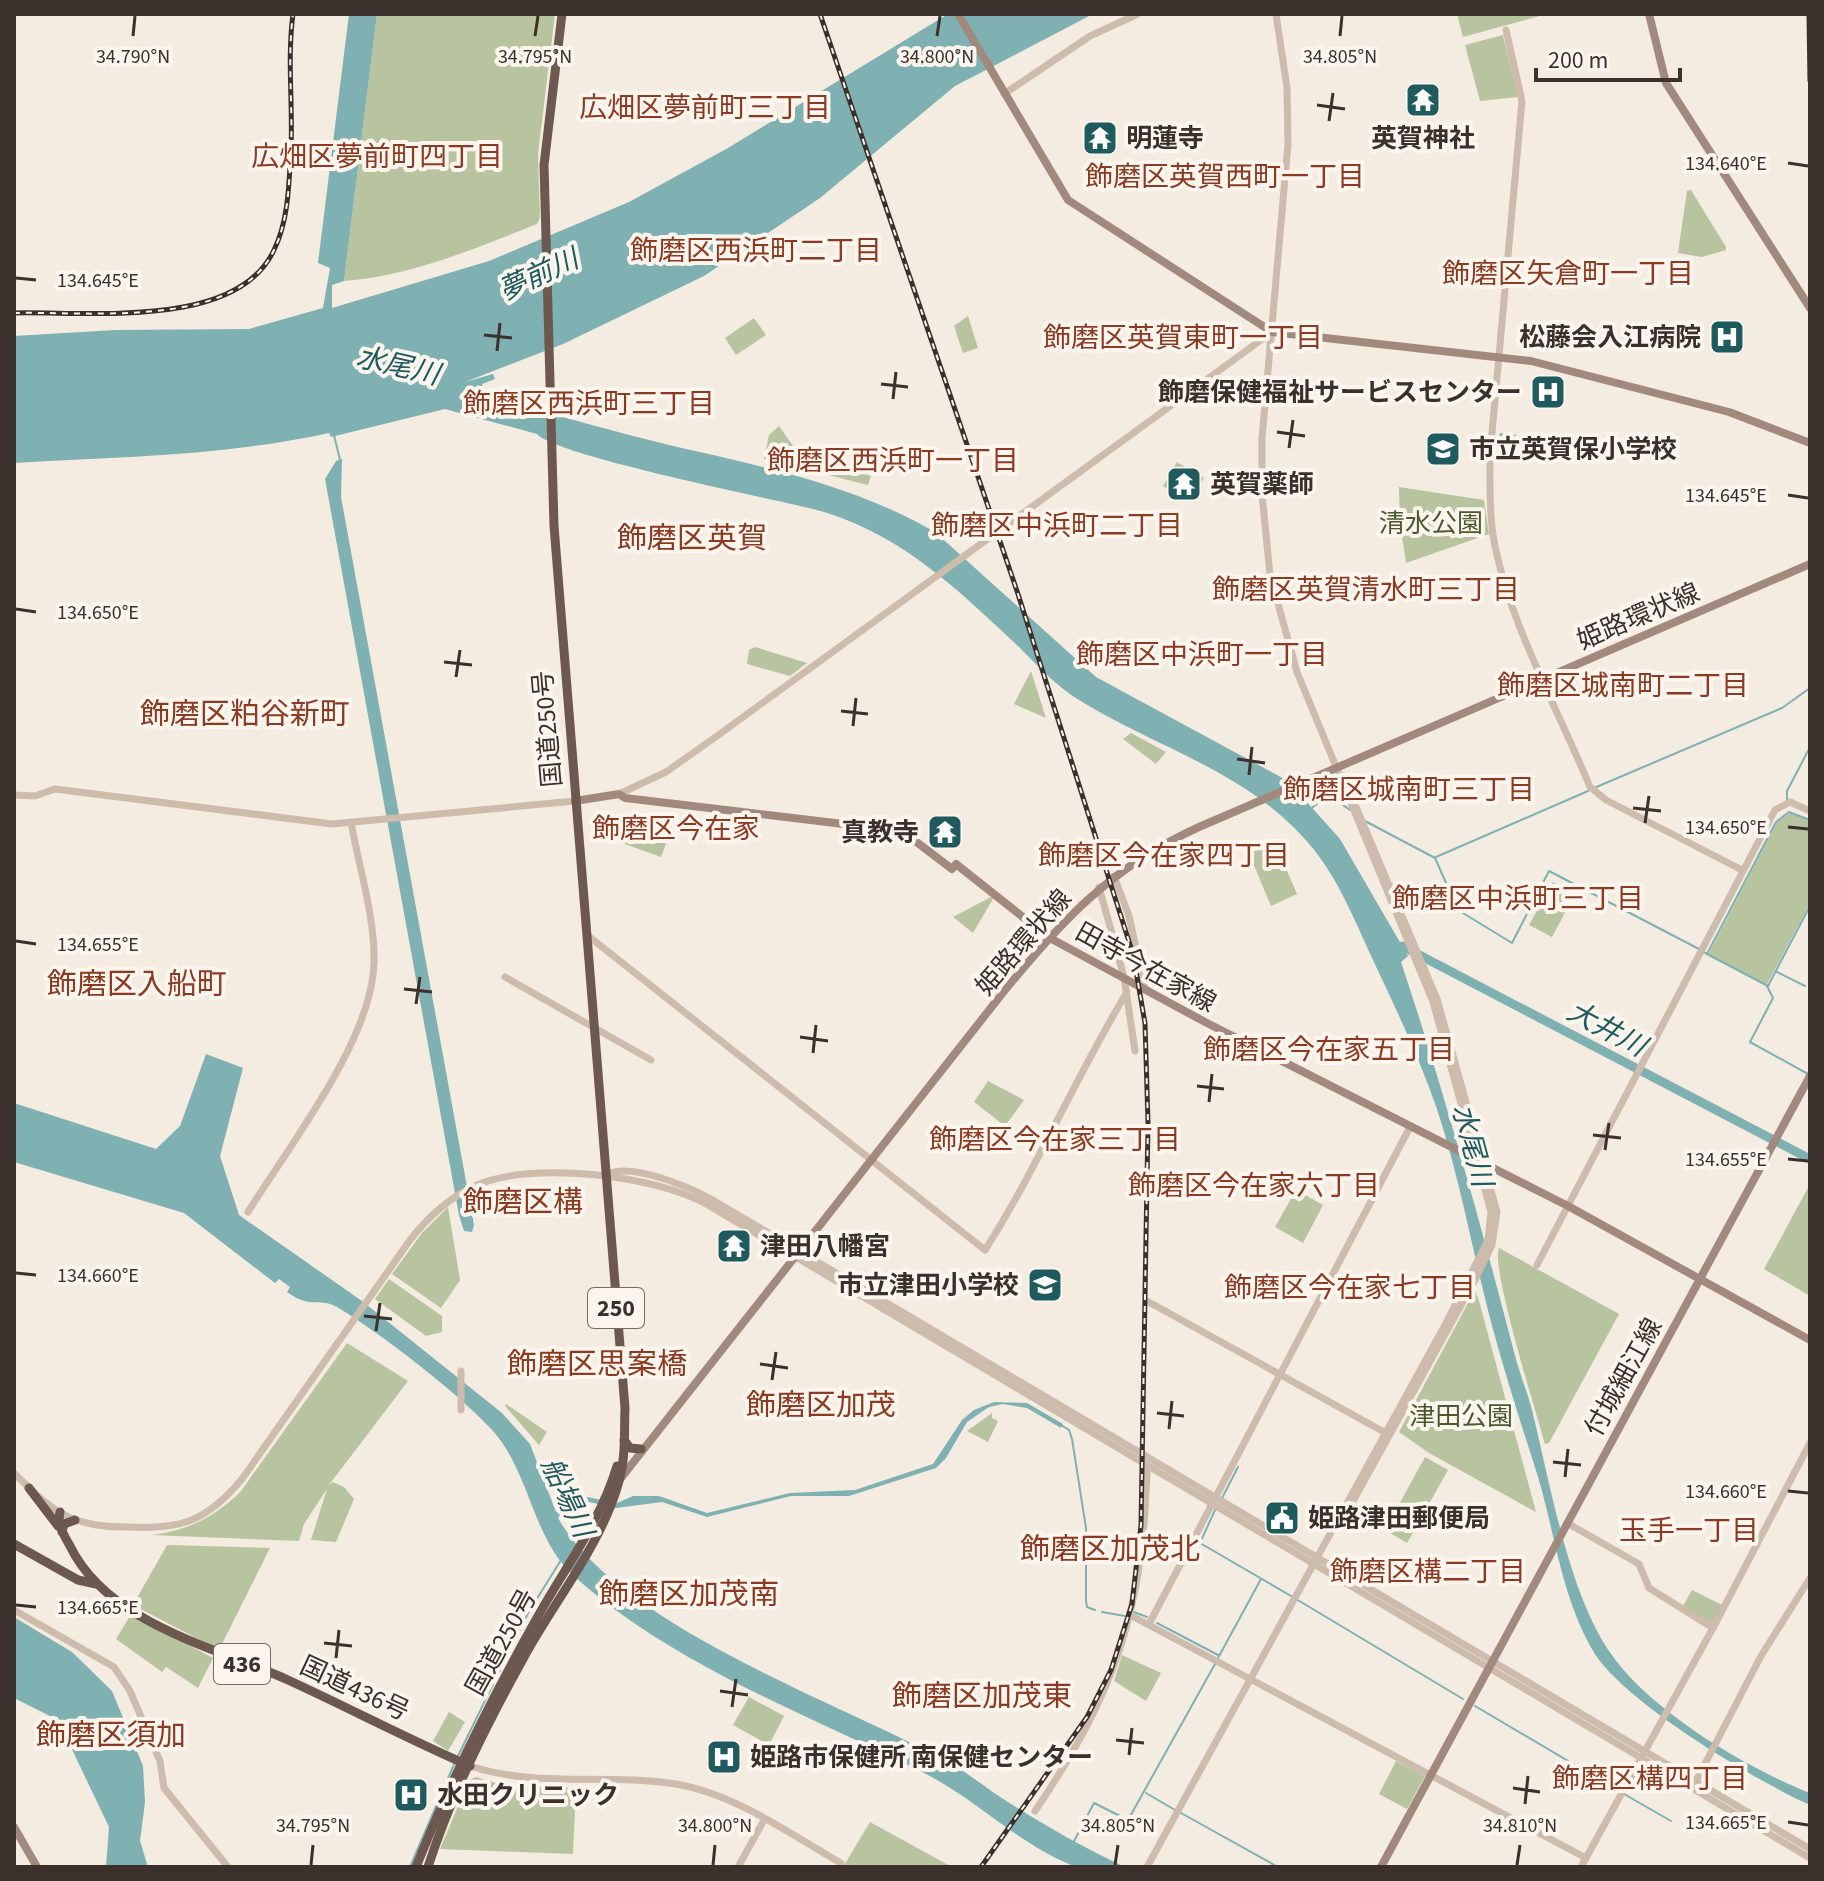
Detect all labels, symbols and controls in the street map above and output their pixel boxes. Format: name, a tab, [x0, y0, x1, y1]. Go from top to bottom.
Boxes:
scale bar	[1536, 32, 1680, 82]
text: 34.790°N	[96, 43, 170, 71]
text: 34.795°N	[498, 43, 572, 71]
text: 34.800°N	[900, 43, 974, 71]
text: 34.805°N	[1303, 43, 1377, 71]
text: 200 m	[1548, 43, 1608, 78]
temple icon: 英賀神社	[1404, 81, 1442, 119]
district label: 広畑区夢前町三丁目	[579, 88, 831, 128]
temple icon: 明蓮寺	[1081, 119, 1119, 157]
place label: 明蓮寺	[1126, 120, 1204, 157]
place label: 英賀神社	[1371, 120, 1475, 157]
district label: 広畑区夢前町四丁目	[251, 137, 503, 177]
text: 134.640°E	[1685, 150, 1767, 178]
district label: 飾磨区英賀西町一丁目	[1085, 157, 1365, 197]
district label: 飾磨区西浜町二丁目	[630, 231, 882, 271]
water label: 夢前川	[492, 238, 588, 311]
district label: 飾磨区矢倉町一丁目	[1442, 254, 1694, 294]
text: 134.645°E	[57, 267, 139, 295]
district label: 飾磨区英賀東町一丁目	[1043, 318, 1323, 358]
hospital icon: 松藤会入江病院	[1708, 318, 1746, 356]
place label: 松藤会入江病院	[1519, 319, 1701, 356]
water label: 水尾川	[352, 337, 446, 396]
hospital icon: 飾磨保健福祉サービスセンター	[1529, 373, 1567, 411]
place label: 飾磨保健福祉サービスセンター	[1158, 374, 1522, 411]
district label: 飾磨区西浜町三丁目	[463, 384, 715, 424]
school or university icon: 市立英賀保小学校	[1424, 430, 1462, 468]
place label: 市立英賀保小学校	[1469, 431, 1677, 468]
district label: 飾磨区西浜町一丁目	[767, 441, 1019, 481]
temple icon: 英賀薬師	[1165, 465, 1203, 503]
place label: 英賀薬師	[1210, 466, 1314, 503]
text: 134.645°E	[1685, 482, 1767, 510]
park label: 清水公園	[1379, 505, 1483, 542]
district label: 飾磨区中浜町二丁目	[931, 506, 1183, 546]
district label: 飾磨区英賀	[617, 517, 767, 560]
district label: 飾磨区英賀清水町三丁目	[1212, 570, 1520, 610]
street label: 姫路環状線	[1571, 574, 1705, 659]
text: 134.650°E	[57, 599, 139, 627]
district label: 飾磨区中浜町一丁目	[1076, 635, 1328, 675]
district label: 飾磨区城南町二丁目	[1497, 666, 1749, 706]
street label: 国道250号	[524, 669, 571, 789]
district label: 飾磨区粕谷新町	[140, 693, 350, 736]
district label: 飾磨区城南町三丁目	[1283, 770, 1535, 810]
district label: 飾磨区今在家	[592, 809, 760, 849]
temple icon: 真教寺	[926, 813, 964, 851]
place label: 真教寺	[841, 814, 919, 851]
text: 134.650°E	[1685, 814, 1767, 842]
district label: 飾磨区今在家四丁目	[1038, 836, 1290, 876]
district label: 飾磨区中浜町三丁目	[1392, 879, 1644, 919]
street label: 姫路環状線	[967, 881, 1080, 1004]
street label: 田寺今在家線	[1069, 913, 1223, 1021]
text: 134.655°E	[57, 931, 139, 959]
district label: 飾磨区入船町	[47, 963, 227, 1006]
water label: 大井川	[1560, 992, 1656, 1068]
district label: 飾磨区今在家五丁目	[1203, 1030, 1455, 1070]
water label: 水尾川	[1442, 1100, 1503, 1194]
district label: 飾磨区今在家三丁目	[929, 1120, 1181, 1160]
text: 134.655°E	[1685, 1146, 1767, 1174]
district label: 飾磨区今在家六丁目	[1128, 1166, 1380, 1206]
district label: 飾磨区構	[463, 1181, 583, 1224]
temple icon: 津田八幡宮	[715, 1227, 753, 1265]
place label: 津田八幡宮	[760, 1228, 890, 1265]
text: 134.660°E	[57, 1262, 139, 1290]
school or university icon: 市立津田小学校	[1026, 1266, 1064, 1304]
place label: 市立津田小学校	[837, 1267, 1019, 1304]
district label: 飾磨区今在家七丁目	[1224, 1268, 1476, 1308]
road number: 250	[588, 1288, 644, 1328]
street label: 付城細江線	[1576, 1311, 1671, 1443]
district label: 飾磨区思案橋	[507, 1343, 687, 1386]
district label: 飾磨区加茂	[746, 1384, 896, 1427]
park label: 津田公園	[1409, 1398, 1513, 1435]
water label: 船場川	[531, 1451, 604, 1547]
text: 134.660°E	[1685, 1478, 1767, 1506]
public building icon: 姫路津田郵便局	[1263, 1499, 1301, 1537]
place label: 姫路津田郵便局	[1308, 1500, 1490, 1537]
district label: 玉手一丁目	[1619, 1511, 1759, 1551]
district label: 飾磨区加茂北	[1020, 1528, 1200, 1571]
district label: 飾磨区構二丁目	[1330, 1552, 1526, 1592]
district label: 飾磨区加茂南	[599, 1573, 779, 1616]
street label: 国道250号	[457, 1582, 546, 1702]
text: 134.665°E	[57, 1594, 139, 1622]
road number: 436	[214, 1644, 270, 1684]
street label: 国道436号	[294, 1647, 416, 1730]
district label: 飾磨区加茂東	[892, 1675, 1072, 1718]
district label: 飾磨区須加	[36, 1714, 186, 1757]
hospital icon: 姫路市保健所 南保健センター	[705, 1738, 743, 1776]
place label: 姫路市保健所 南保健センター	[750, 1739, 1093, 1776]
district label: 飾磨区構四丁目	[1552, 1759, 1748, 1799]
hospital icon: 水田クリニック	[392, 1776, 430, 1814]
place label: 水田クリニック	[437, 1777, 619, 1814]
text: 134.665°E	[1685, 1809, 1767, 1837]
text: 34.795°N	[276, 1812, 350, 1840]
text: 34.800°N	[678, 1812, 752, 1840]
text: 34.805°N	[1081, 1812, 1155, 1840]
text: 34.810°N	[1483, 1812, 1557, 1840]

